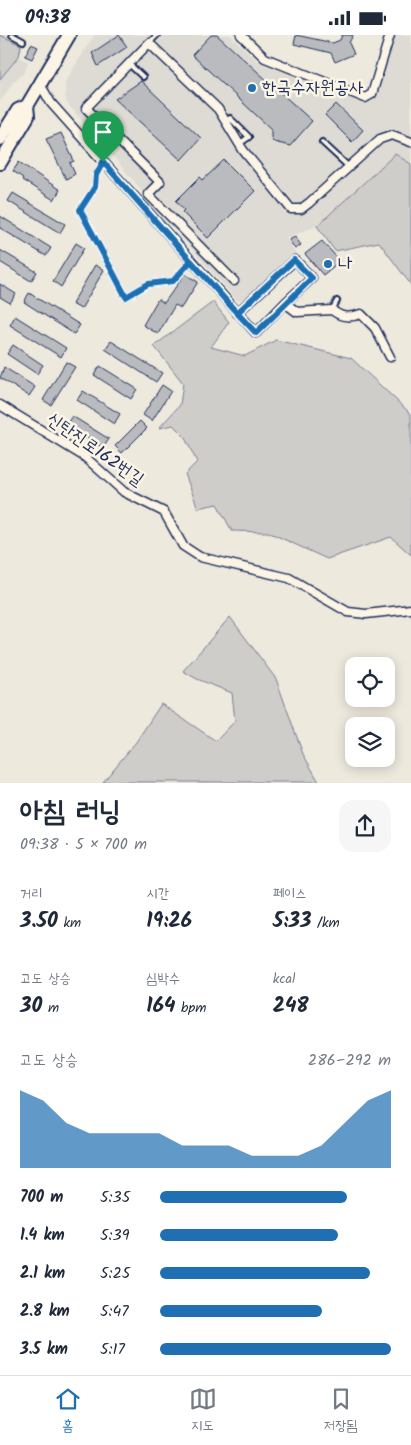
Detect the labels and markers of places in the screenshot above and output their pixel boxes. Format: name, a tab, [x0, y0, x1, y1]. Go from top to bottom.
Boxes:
place label: 한국수자원공사	[262, 74, 364, 103]
marker: 한국수자원공사	[246, 82, 258, 94]
pin	[82, 111, 124, 162]
place label: 나	[338, 250, 353, 279]
marker: 나	[322, 258, 334, 270]

